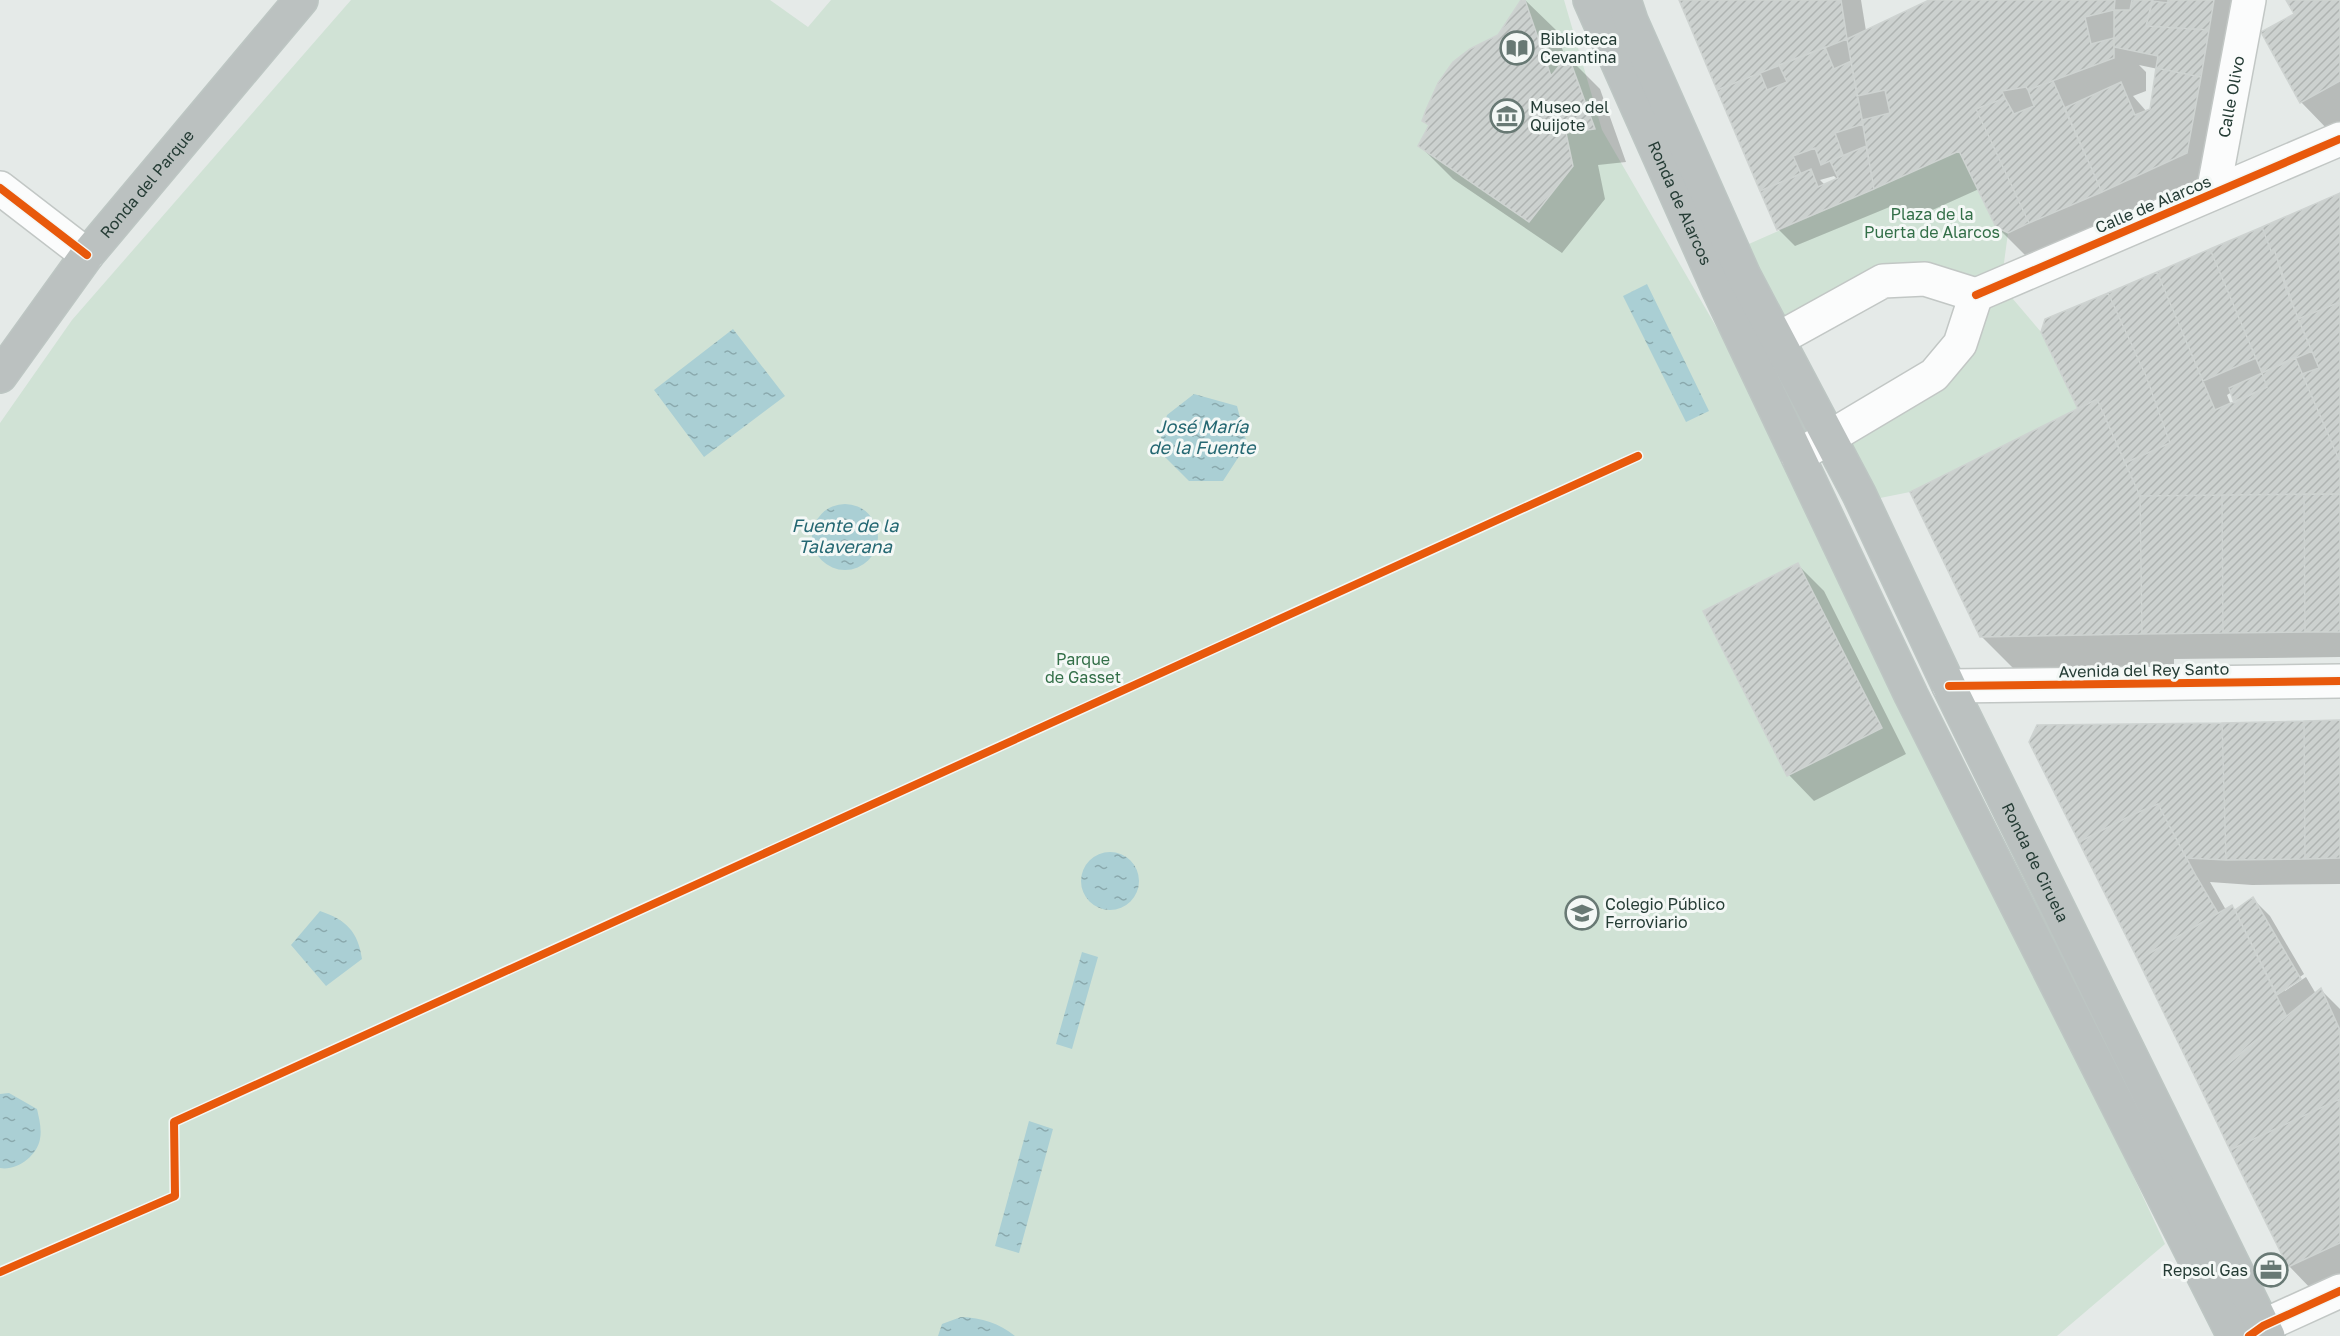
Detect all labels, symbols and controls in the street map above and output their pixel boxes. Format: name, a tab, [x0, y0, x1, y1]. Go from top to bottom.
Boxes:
place label: Biblioteca Cevantina	[1540, 29, 1617, 67]
library icon: Biblioteca Cevantina	[1499, 30, 1535, 66]
street label: Calle Olivo	[2214, 54, 2248, 139]
place label: Museo del Quijote	[1530, 97, 1609, 135]
museum icon: Museo del Quijote	[1489, 98, 1525, 134]
street label: Ronda del Parque	[96, 125, 198, 242]
street label: Ronda de Alarcos	[1644, 138, 1716, 268]
street label: Calle de Alarcos	[2092, 171, 2214, 237]
park label: Plaza de la Puerta de Alarcos	[1864, 204, 2000, 242]
water label: José María de la Fuente	[1148, 415, 1257, 458]
water label: Fuente de la Talaverana	[791, 514, 899, 557]
park label: Parque de Gasset	[1045, 649, 1121, 687]
street label: Avenida del Rey Santo	[2059, 659, 2229, 681]
street label: Ronda de Ciruela	[1998, 799, 2073, 925]
place label: Colegio Público Ferroviario	[1605, 894, 1725, 932]
school or university icon: Colegio Público Ferroviario	[1564, 895, 1600, 931]
office icon: Repsol Gas	[2253, 1252, 2289, 1288]
place label: Repsol Gas	[2162, 1260, 2248, 1280]

